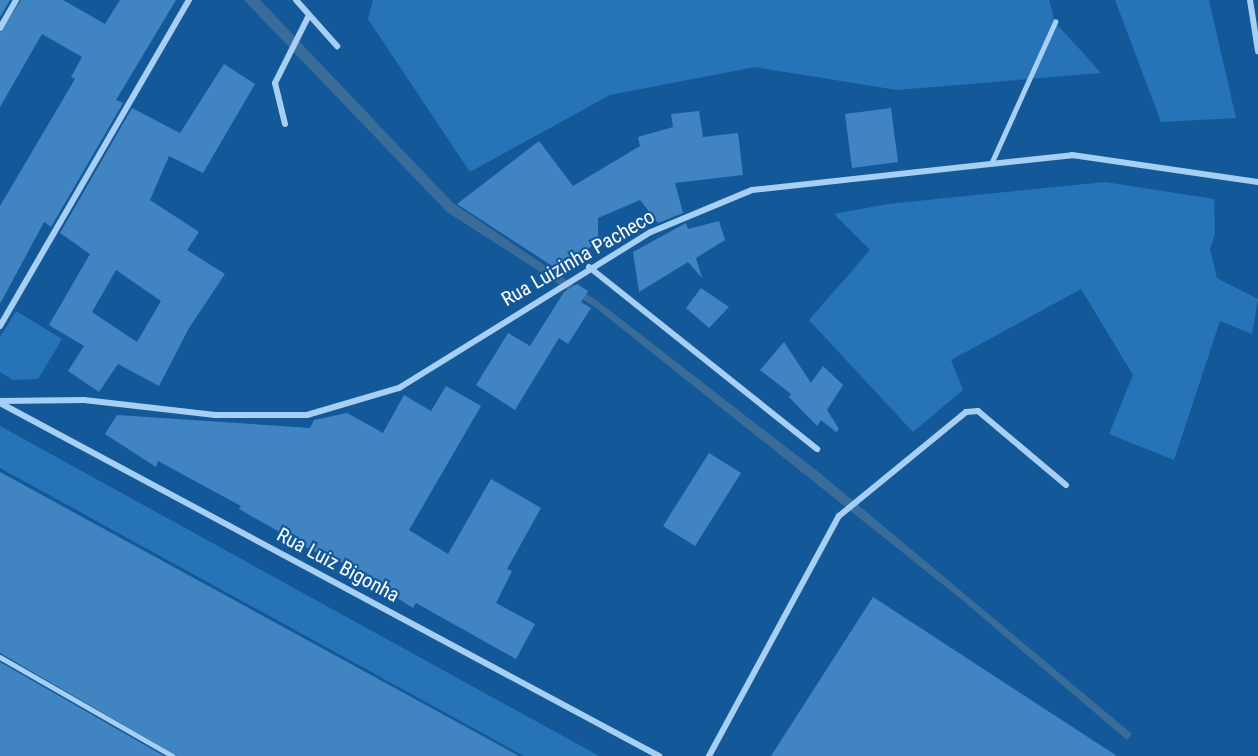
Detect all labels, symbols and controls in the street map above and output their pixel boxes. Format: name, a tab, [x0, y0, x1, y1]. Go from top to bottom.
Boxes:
street label: Rua Luizinha Pacheco	[497, 204, 659, 312]
street label: Rua Luiz Bigonha	[273, 523, 403, 607]

